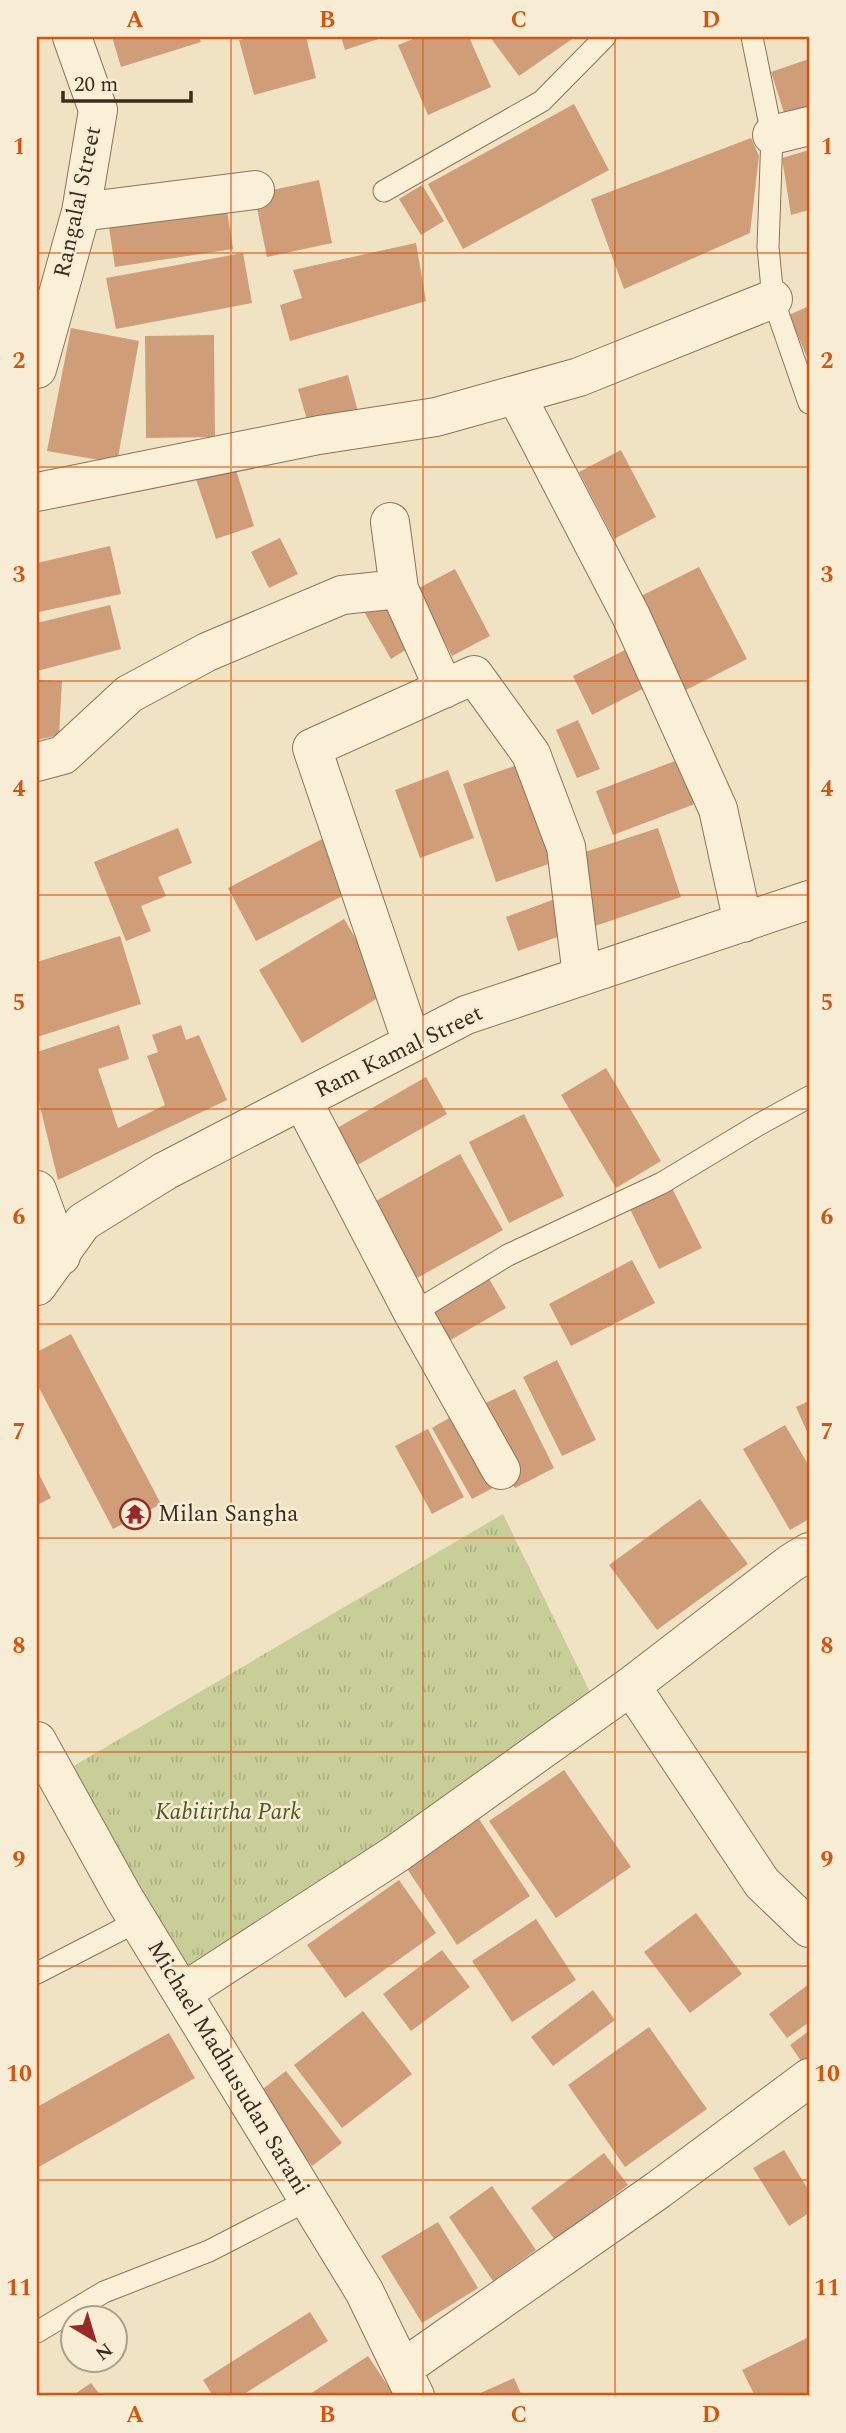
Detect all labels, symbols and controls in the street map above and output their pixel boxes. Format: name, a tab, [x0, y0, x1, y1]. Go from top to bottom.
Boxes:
text: A	[126, 3, 144, 38]
text: B	[319, 3, 335, 38]
text: C	[511, 3, 527, 38]
text: D	[702, 3, 720, 38]
scale bar	[63, 60, 191, 104]
text: 20 m	[74, 69, 118, 101]
street label: Rangalal Street	[45, 123, 111, 281]
text: 1	[13, 130, 25, 165]
text: 1	[821, 130, 833, 165]
text: 2	[13, 344, 26, 379]
text: 2	[821, 344, 834, 379]
text: 3	[13, 558, 26, 593]
text: 3	[821, 558, 834, 593]
text: 4	[13, 772, 26, 807]
text: 4	[821, 772, 834, 807]
text: 5	[13, 986, 25, 1021]
text: 5	[821, 986, 833, 1021]
street label: Ram Kamal Street	[309, 996, 489, 1108]
text: 6	[13, 1200, 26, 1235]
text: 6	[821, 1200, 834, 1235]
text: 7	[13, 1415, 25, 1450]
text: 7	[821, 1415, 833, 1450]
temple icon: Milan Sangha	[118, 1497, 152, 1531]
place label: Milan Sangha	[158, 1497, 298, 1532]
text: 8	[13, 1629, 25, 1664]
text: 8	[821, 1629, 833, 1664]
park label: Kabitirtha Park	[155, 1795, 301, 1830]
text: 9	[13, 1843, 26, 1878]
text: 9	[821, 1843, 834, 1878]
street label: Michael Madhusudan Sarani	[138, 1934, 318, 2202]
text: 10	[6, 2057, 32, 2092]
text: 10	[814, 2057, 840, 2092]
text: 11	[6, 2271, 32, 2306]
text: 11	[814, 2271, 840, 2306]
north arrow	[60, 2304, 130, 2374]
text: N	[89, 2335, 119, 2367]
text: A	[126, 2398, 144, 2433]
text: B	[319, 2398, 335, 2433]
text: C	[511, 2398, 527, 2433]
text: D	[702, 2398, 720, 2433]

